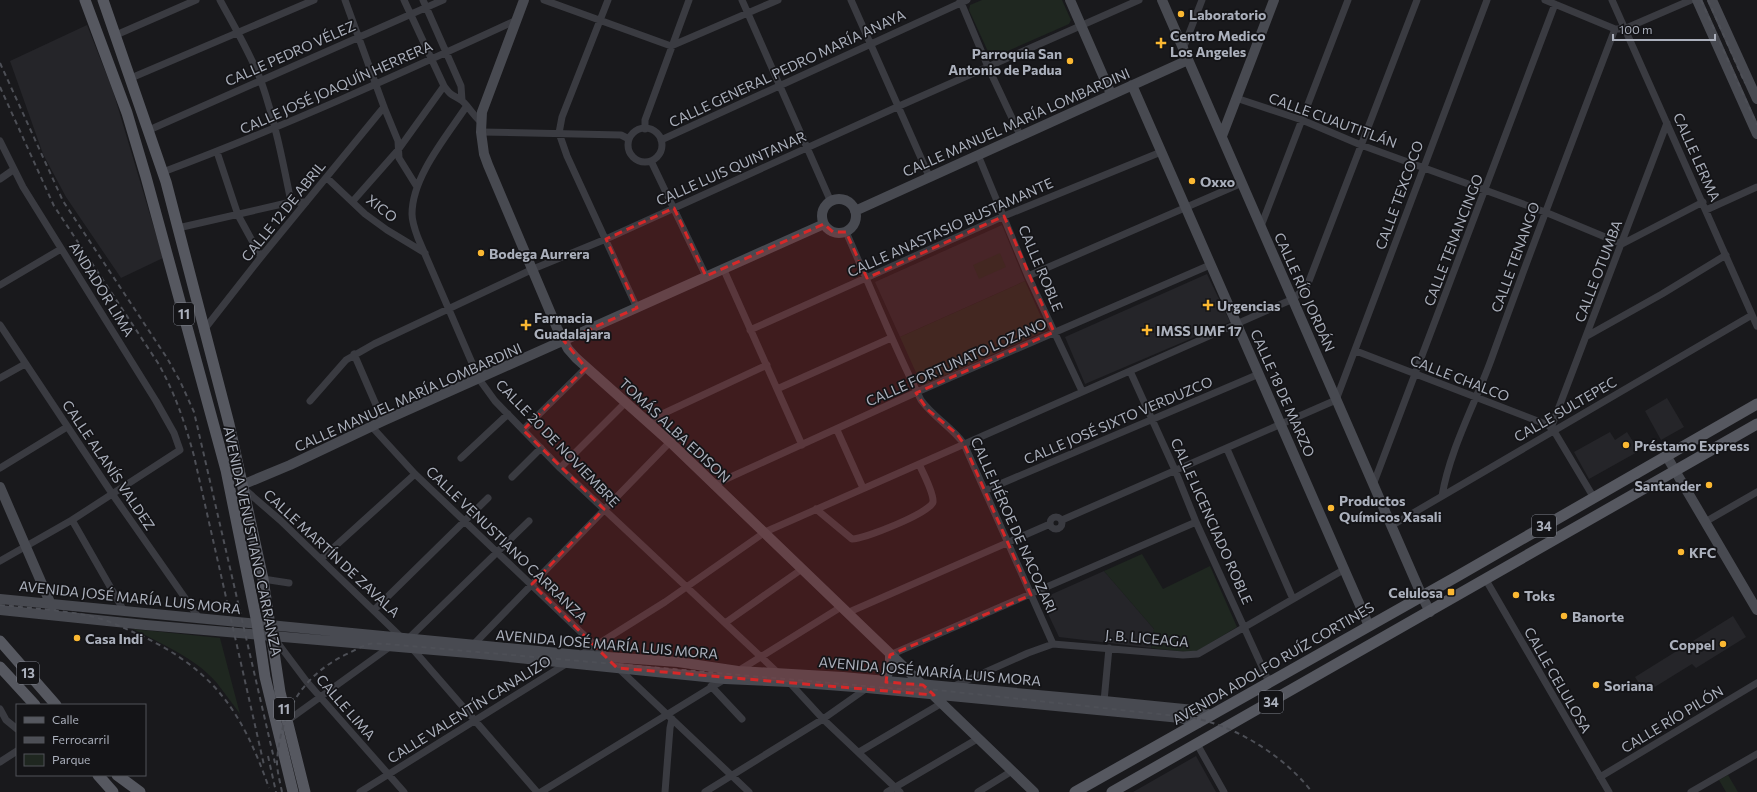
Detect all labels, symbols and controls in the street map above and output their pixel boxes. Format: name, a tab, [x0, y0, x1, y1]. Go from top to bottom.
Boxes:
street label: CALLE GENERAL PEDRO MARÍA ANAYA	[666, 5, 908, 130]
place label: Laboratorio	[1189, 6, 1266, 23]
marker: Laboratorio	[1176, 9, 1186, 19]
scale bar	[1613, 16, 1715, 42]
street label: CALLE PEDRO VÉLEZ	[222, 17, 358, 89]
text: 100 m	[1619, 22, 1653, 36]
place label: Centro Medico Los Angeles	[1170, 27, 1266, 60]
street label: CALLE JOSÉ JOAQUÍN HERRERA	[237, 37, 435, 137]
marker: Centro Medico Los Angeles	[1155, 37, 1167, 49]
place label: Parroquia San Antonio de Padua	[948, 45, 1062, 78]
marker: Parroquia San Antonio de Padua	[1065, 56, 1075, 66]
street label: CALLE MANUEL MARÍA LOMBARDINI	[900, 64, 1132, 180]
street label: CALLE CUAUTITLÁN	[1267, 89, 1399, 151]
street label: CALLE LERMA	[1670, 110, 1724, 204]
street label: CALLE LUIS QUINTANAR	[653, 127, 809, 209]
street label: CALLE TEXCOCO	[1371, 138, 1427, 252]
street label: CALLE 12 DE ABRIL	[237, 157, 329, 265]
street label: CALLE TENANCINGO	[1420, 172, 1486, 308]
place label: Oxxo	[1200, 173, 1235, 190]
street label: CALLE ANASTASIO BUSTAMANTE	[844, 174, 1056, 280]
marker: Oxxo	[1187, 176, 1197, 186]
street label: XICO	[363, 191, 401, 225]
street label: CALLE TENANGO	[1487, 200, 1543, 314]
street label: CALLE OTUMBA	[1571, 217, 1625, 325]
street label: CALLE ROBLE	[1015, 222, 1067, 314]
street label: CALLE RÍO JORDÁN	[1271, 230, 1339, 354]
street label: ANDADOR LIMA	[66, 238, 138, 340]
place label: Bodega Aurrera	[489, 245, 590, 262]
marker: Bodega Aurrera	[476, 248, 486, 258]
place label: Urgencias	[1217, 297, 1281, 314]
marker: Urgencias	[1202, 299, 1214, 311]
road number: 11	[174, 303, 194, 325]
place label: Farmacia Guadalajara	[534, 309, 611, 342]
street label: CALLE FORTUNATO LOZANO	[863, 314, 1049, 410]
marker: Farmacia Guadalajara	[521, 320, 531, 330]
place label: IMSS UMF 17	[1156, 322, 1242, 339]
marker: IMSS UMF 17	[1141, 324, 1153, 336]
street label: CALLE 18 DE MARZO	[1247, 327, 1319, 459]
street label: CALLE MANUEL MARÍA LOMBARDINI	[292, 339, 524, 455]
street label: CALLE CHALCO	[1408, 351, 1512, 405]
street label: CALLE JOSÉ SIXTO VERDUZCO	[1021, 372, 1215, 468]
street label: CALLE SULTEPEC	[1511, 373, 1619, 445]
street label: TOMÁS ALBA EDISON	[616, 374, 734, 486]
street label: CALLE 20 DE NOVIEMBRE	[493, 376, 623, 510]
street label: CALLE ALANÍS VALDEZ	[59, 397, 159, 533]
street label: AVENIDA VENUSTIANO CARRANZA	[220, 425, 286, 658]
street label: CALLE HÉROE DE NACOZARI	[967, 434, 1061, 616]
street label: CALLE LICENCIADO ROBLE	[1168, 435, 1256, 607]
place label: Préstamo Express	[1634, 437, 1750, 454]
marker: Préstamo Express	[1621, 440, 1631, 450]
street label: CALLE VENUSTIANO CARRANZA	[423, 462, 591, 626]
place label: Santander	[1634, 477, 1701, 494]
marker: Santander	[1704, 480, 1714, 490]
street label: CALLE MARTÍN DE ZAVALA	[260, 485, 404, 621]
place label: Productos Químicos Xasali	[1339, 492, 1442, 525]
marker: Productos Químicos Xasali	[1326, 503, 1336, 513]
road number: 34	[1532, 515, 1556, 537]
place label: KFC	[1689, 544, 1716, 561]
marker: KFC	[1676, 547, 1686, 557]
street label: AVENIDA JOSÉ MARÍA LUIS MORA	[18, 577, 242, 617]
place label: Celulosa	[1388, 584, 1443, 601]
marker: Celulosa	[1446, 587, 1456, 597]
place label: Toks	[1524, 587, 1555, 604]
marker: Toks	[1511, 590, 1521, 600]
street label: AVENIDA ADOLFO RUÍZ CORTINES	[1169, 598, 1377, 728]
place label: Banorte	[1572, 608, 1624, 625]
marker: Banorte	[1559, 611, 1569, 621]
street label: CALLE CELULOSA	[1521, 624, 1595, 736]
street label: AVENIDA JOSÉ MARÍA LUIS MORA	[495, 626, 719, 662]
street label: J. B. LICEAGA	[1104, 626, 1190, 650]
place label: Casa Indi	[85, 630, 143, 647]
marker: Casa Indi	[72, 633, 82, 643]
place label: Coppel	[1669, 636, 1715, 653]
marker: Coppel	[1718, 639, 1728, 649]
street label: CALLE VALENTÍN CANALIZO	[384, 652, 554, 766]
street label: AVENIDA JOSÉ MARÍA LUIS MORA	[818, 653, 1042, 689]
road number: 13	[17, 662, 39, 684]
street label: CALLE LIMA	[313, 671, 379, 743]
place label: Soriana	[1604, 677, 1653, 694]
marker: Soriana	[1591, 680, 1601, 690]
street label: CALLE RÍO PILÓN	[1618, 682, 1726, 756]
road number: 34	[1259, 691, 1283, 713]
road number: 11	[274, 698, 294, 720]
legend	[16, 704, 146, 776]
text: Calle	[52, 712, 79, 726]
text: Ferrocarril	[52, 732, 109, 746]
text: Parque	[52, 752, 90, 766]

